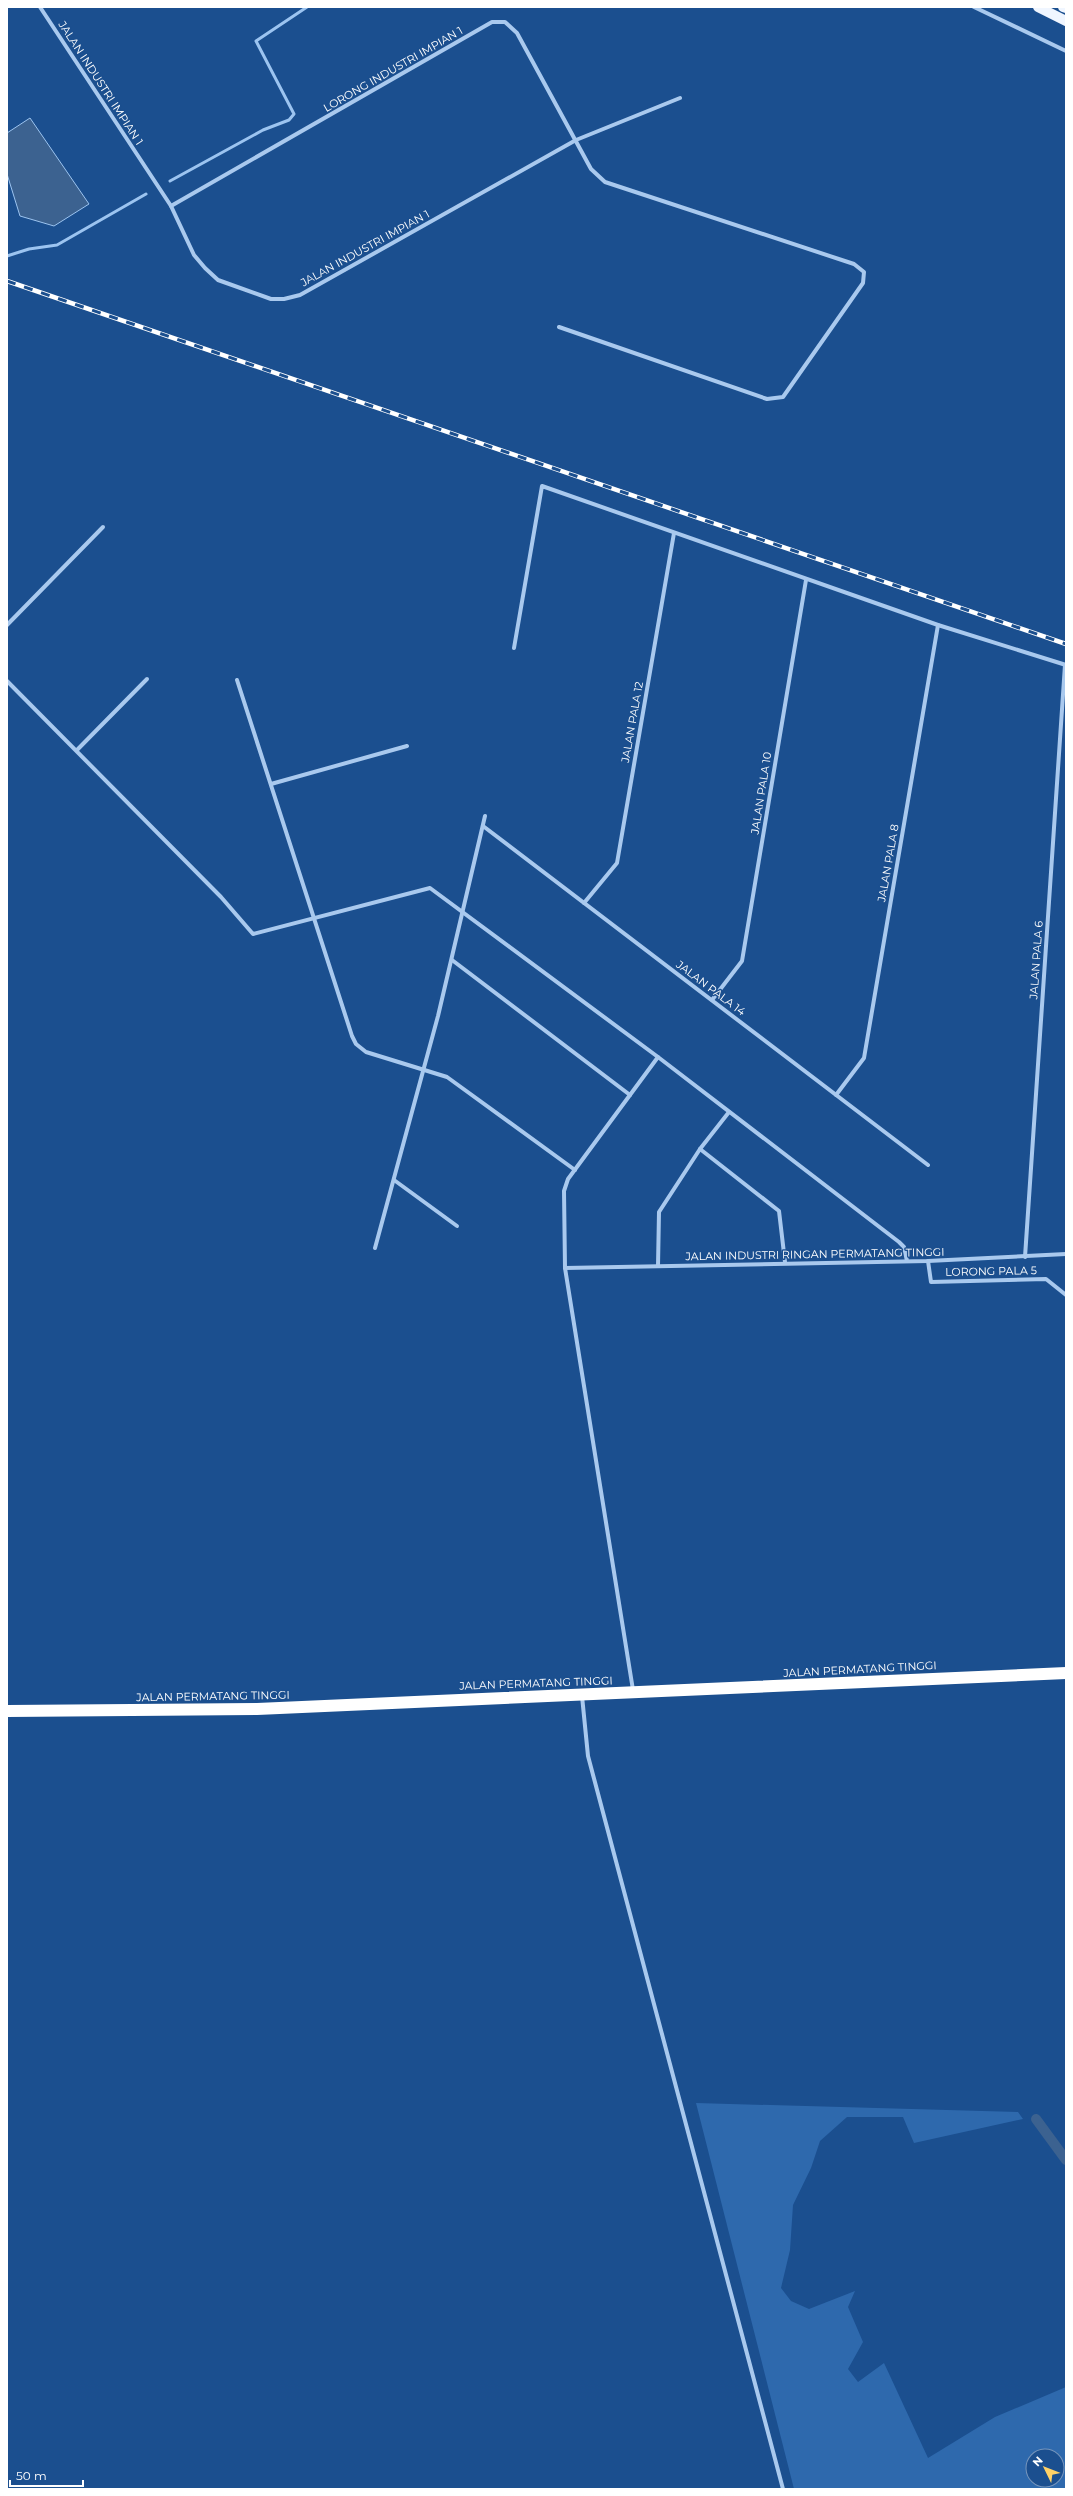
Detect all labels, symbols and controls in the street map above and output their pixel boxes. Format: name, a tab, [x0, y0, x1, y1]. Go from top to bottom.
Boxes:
street label: JALAN INDUSTRI IMPIAN 1	[55, 17, 146, 148]
street label: LORONG INDUSTRI IMPIAN 1	[321, 23, 465, 115]
street label: JALAN INDUSTRI IMPIAN 1	[297, 207, 432, 290]
street label: JALAN PALA 12	[618, 680, 646, 765]
street label: JALAN PALA 10	[747, 751, 774, 836]
street label: JALAN PALA 8	[874, 823, 902, 904]
street label: JALAN PALA 6	[1026, 920, 1046, 1001]
street label: JALAN PALA 14	[673, 957, 749, 1019]
street label: JALAN INDUSTRI RINGAN PERMATANG TINGGI	[684, 1245, 945, 1263]
street label: LORONG PALA 5	[945, 1263, 1037, 1279]
street label: JALAN PERMATANG TINGGI	[782, 1658, 937, 1680]
street label: JALAN PERMATANG TINGGI	[458, 1673, 613, 1693]
street label: JALAN PERMATANG TINGGI	[135, 1688, 290, 1704]
north arrow	[1025, 2448, 1065, 2488]
text: N	[1030, 2453, 1046, 2469]
scale bar	[10, 2462, 83, 2488]
text: 50 m	[16, 2468, 47, 2483]

